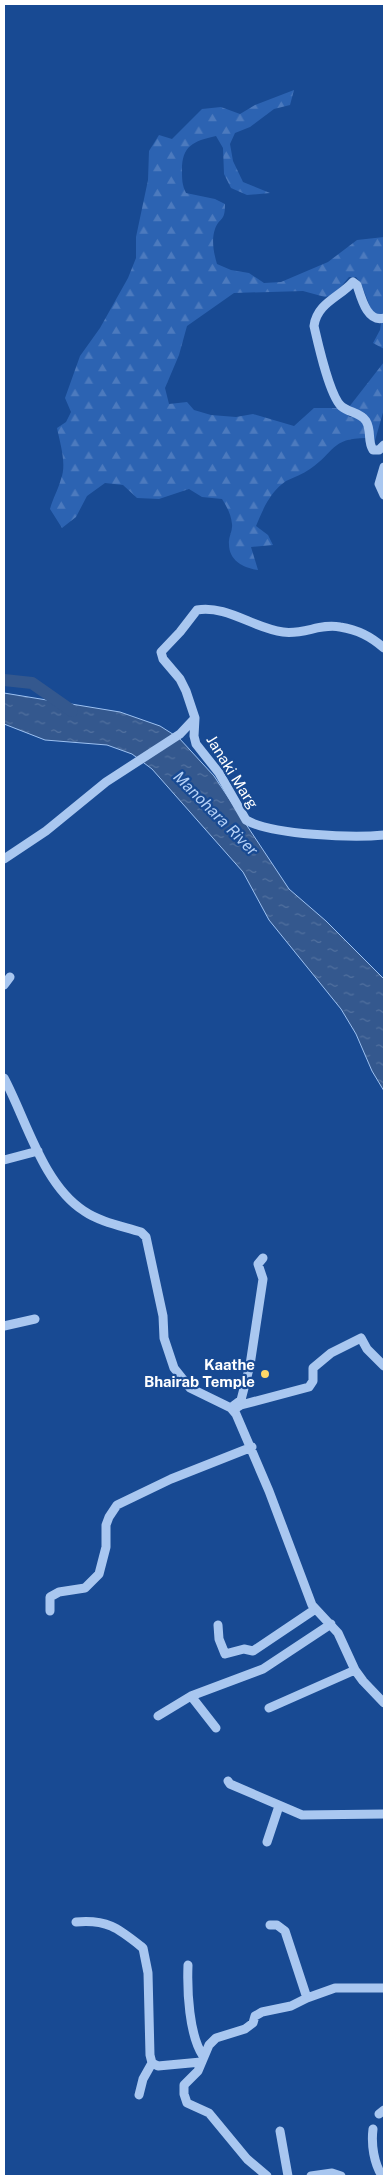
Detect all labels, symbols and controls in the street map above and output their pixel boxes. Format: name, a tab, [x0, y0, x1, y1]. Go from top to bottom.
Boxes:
street label: Janaki Marg	[203, 732, 262, 812]
water label: Manohara River	[169, 767, 263, 860]
place label: Kaathe Bhairab Temple	[144, 1356, 255, 1390]
marker: Kaathe Bhairab Temple	[259, 1368, 271, 1380]

